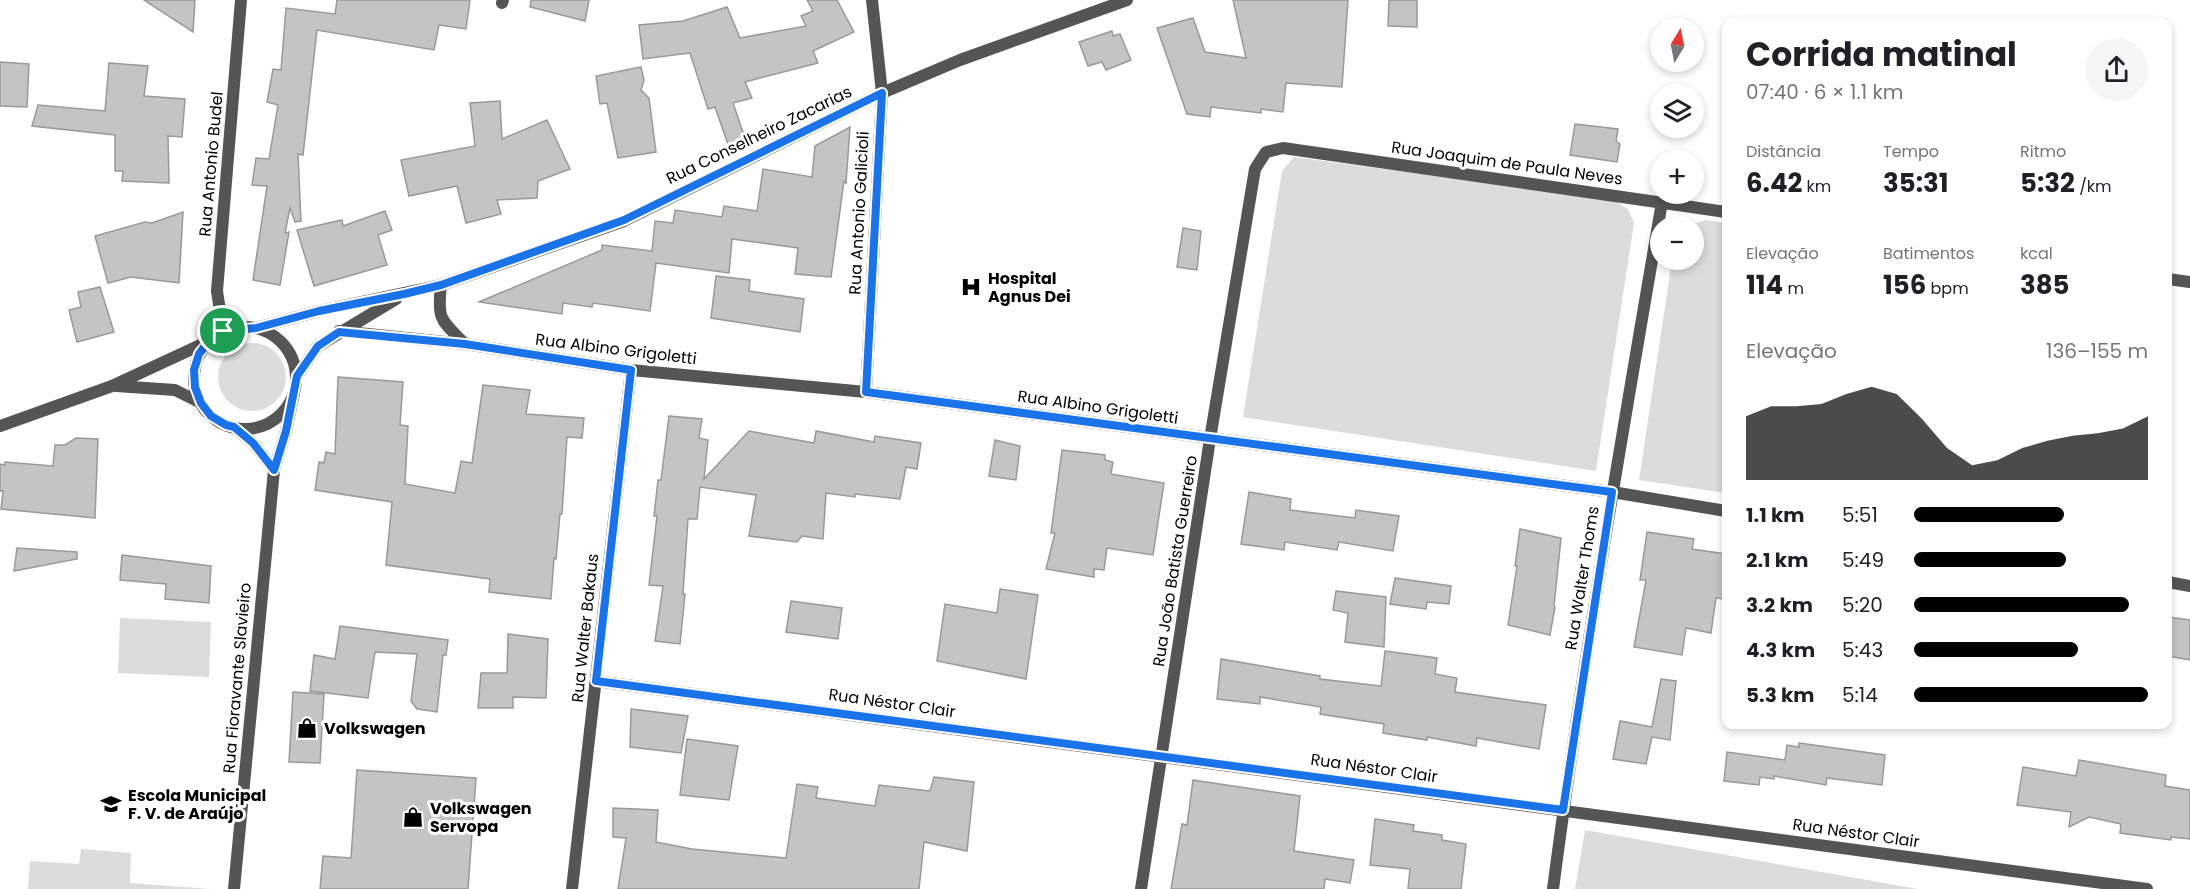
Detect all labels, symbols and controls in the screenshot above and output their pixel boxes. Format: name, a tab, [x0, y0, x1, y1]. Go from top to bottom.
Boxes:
north arrow	[1650, 18, 1704, 72]
map controls	[1650, 18, 1704, 270]
text: Corrida matinal	[1746, 31, 2017, 78]
button: share	[2085, 38, 2148, 101]
text: 07:40 · 6 × 1.1 km	[1746, 78, 1903, 106]
street label: Rua Conselheiro Zacarias	[662, 80, 856, 190]
button: layers	[1650, 84, 1704, 138]
street label: Rua Antonio Budel	[193, 90, 229, 238]
street label: Rua Antonio Galicioli	[843, 131, 875, 295]
street label: Rua Joaquim de Paula Neves	[1390, 135, 1624, 191]
text: Distância	[1746, 140, 1821, 163]
text: Tempo	[1883, 140, 1939, 163]
text: Ritmo	[2020, 140, 2066, 163]
button: +	[1650, 150, 1704, 204]
text: 6.42	[1746, 165, 1802, 201]
text: 35:31	[1883, 165, 1949, 201]
text: 5:32	[2020, 165, 2075, 201]
text: km	[1802, 175, 1831, 198]
text: /km	[2075, 175, 2111, 198]
button: −	[1650, 216, 1704, 270]
text: Elevação	[1746, 242, 1819, 265]
text: Batimentos	[1883, 242, 1974, 265]
text: kcal	[2020, 242, 2053, 265]
place label: Hospital Agnus Dei	[988, 267, 1071, 308]
text: 114	[1746, 267, 1783, 303]
text: 156	[1883, 267, 1926, 303]
text: 385	[2020, 267, 2069, 303]
hospital icon: Hospital Agnus Dei	[959, 275, 983, 299]
text: m	[1783, 277, 1804, 300]
text: bpm	[1926, 277, 1969, 300]
pin	[197, 305, 248, 356]
icon: arrive	[206, 314, 239, 347]
street label: Rua Albino Grigoletti	[534, 328, 698, 370]
text: Elevação	[1746, 337, 1837, 365]
text: 136–155 m	[2046, 337, 2148, 365]
street label: Rua Albino Grigoletti	[1016, 384, 1180, 430]
street label: Rua João Batista Guerreiro	[1147, 454, 1203, 668]
text: 1.1 km	[1746, 501, 1804, 529]
text: 5:51	[1842, 501, 1878, 529]
street label: Rua Walter Thoms	[1559, 504, 1605, 652]
text: 2.1 km	[1746, 546, 1808, 574]
text: 5:49	[1842, 546, 1884, 574]
street label: Rua Walter Bakaus	[566, 552, 604, 704]
street label: Rua Fioravante Slavieiro	[217, 582, 257, 774]
text: 3.2 km	[1746, 591, 1813, 619]
text: 5:20	[1842, 591, 1883, 619]
text: 4.3 km	[1746, 636, 1815, 664]
text: 5:43	[1842, 636, 1883, 664]
text: 5.3 km	[1746, 681, 1815, 709]
text: 5:14	[1842, 681, 1878, 709]
street label: Rua Néstor Clair	[827, 683, 957, 723]
shop icon: Volkswagen	[295, 716, 319, 740]
place label: Volkswagen	[324, 717, 426, 740]
street label: Rua Néstor Clair	[1309, 748, 1439, 788]
place label: Escola Municipal F. V. de Araújo	[128, 784, 266, 825]
school or university icon: Escola Municipal F. V. de Araújo	[99, 792, 123, 816]
place label: Volkswagen Servopa	[430, 797, 532, 838]
shop icon: Volkswagen Servopa	[401, 805, 425, 829]
street label: Rua Néstor Clair	[1791, 813, 1921, 853]

